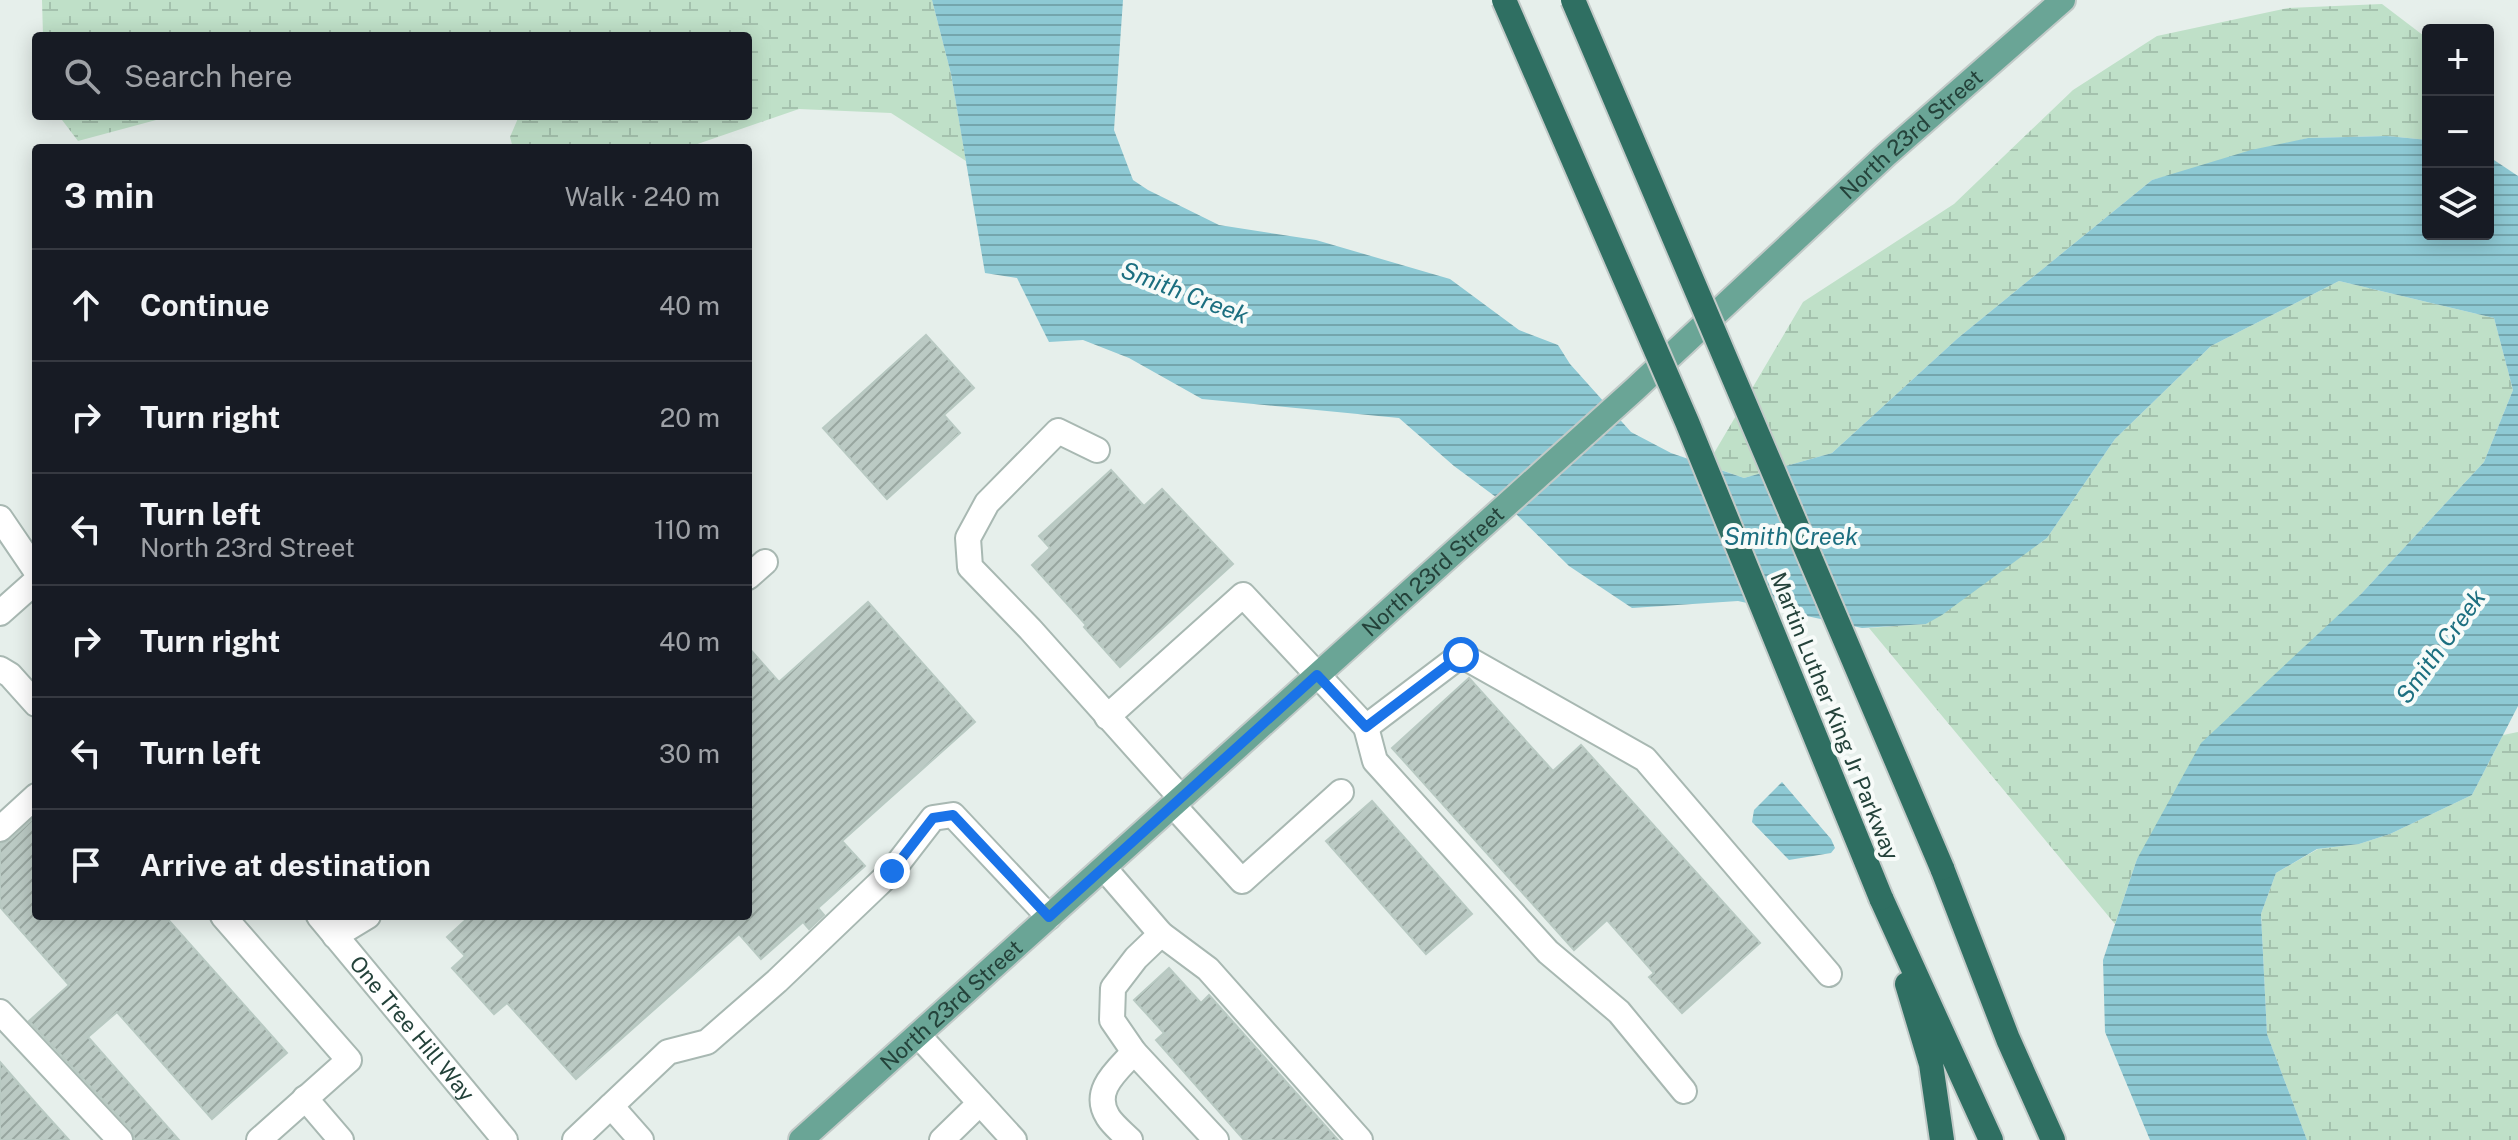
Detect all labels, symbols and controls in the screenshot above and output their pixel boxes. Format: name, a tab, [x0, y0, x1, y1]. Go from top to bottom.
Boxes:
map controls	[2422, 24, 2494, 240]
button: +	[2422, 24, 2494, 96]
search box	[32, 32, 752, 120]
icon: search	[60, 54, 104, 98]
text: Search here	[124, 58, 292, 94]
street label: North 23rd Street	[1834, 64, 1988, 204]
button: −	[2422, 96, 2494, 168]
button: layers	[2422, 168, 2494, 240]
text: 3 min	[64, 176, 154, 216]
text: Walk · 240 m	[565, 181, 720, 212]
water label: Smith Creek	[1117, 255, 1253, 329]
icon: ahead	[64, 283, 108, 327]
text: Continue	[140, 287, 270, 323]
text: 40 m	[659, 290, 720, 321]
icon: right	[64, 395, 108, 439]
text: Turn right	[140, 399, 280, 435]
text: 20 m	[660, 402, 720, 433]
text: Turn left	[140, 496, 261, 532]
street label: North 23rd Street	[1356, 501, 1509, 642]
icon: left	[64, 507, 108, 551]
text: 110 m	[654, 514, 720, 545]
water label: Smith Creek	[1724, 522, 1858, 550]
text: North 23rd Street	[140, 532, 355, 563]
street label: Martin Luther King Jr Parkway	[1765, 568, 1905, 864]
water label: Smith Creek	[2389, 584, 2491, 708]
icon: right	[64, 619, 108, 663]
text: Turn right	[140, 623, 280, 659]
text: 40 m	[659, 626, 720, 657]
route start	[1443, 637, 1479, 673]
icon: left	[64, 731, 108, 775]
text: Turn left	[140, 735, 261, 771]
text: 30 m	[659, 738, 720, 769]
icon: arrive	[64, 843, 108, 887]
text: Arrive at destination	[140, 847, 431, 883]
route end	[874, 853, 910, 889]
street label: North 23rd Street	[875, 934, 1027, 1075]
street label: One Tree Hill Way	[344, 950, 480, 1107]

